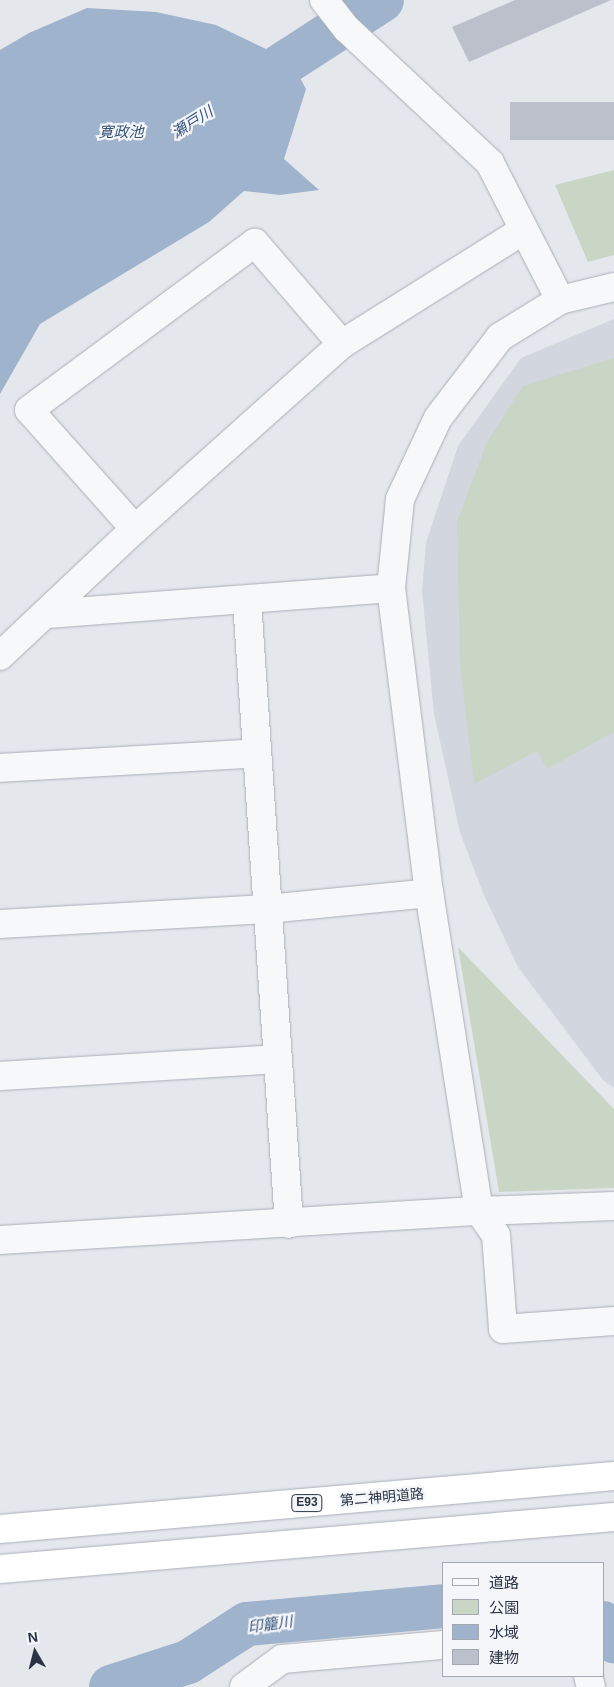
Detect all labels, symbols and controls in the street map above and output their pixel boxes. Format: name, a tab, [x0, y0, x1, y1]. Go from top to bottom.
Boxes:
water label: 瀬戸川	[168, 102, 216, 142]
water label: 寛政池	[99, 123, 143, 141]
street label: 第二神明道路	[339, 1485, 425, 1509]
road number: E93	[291, 1494, 323, 1512]
legend	[442, 1562, 604, 1677]
text: 道路	[489, 1574, 519, 1591]
text: 公園	[489, 1599, 519, 1616]
water label: 印籠川	[246, 1612, 294, 1636]
text: 水域	[489, 1624, 519, 1641]
north arrow	[10, 1627, 60, 1677]
text: N	[27, 1629, 39, 1646]
text: 建物	[489, 1649, 519, 1666]

